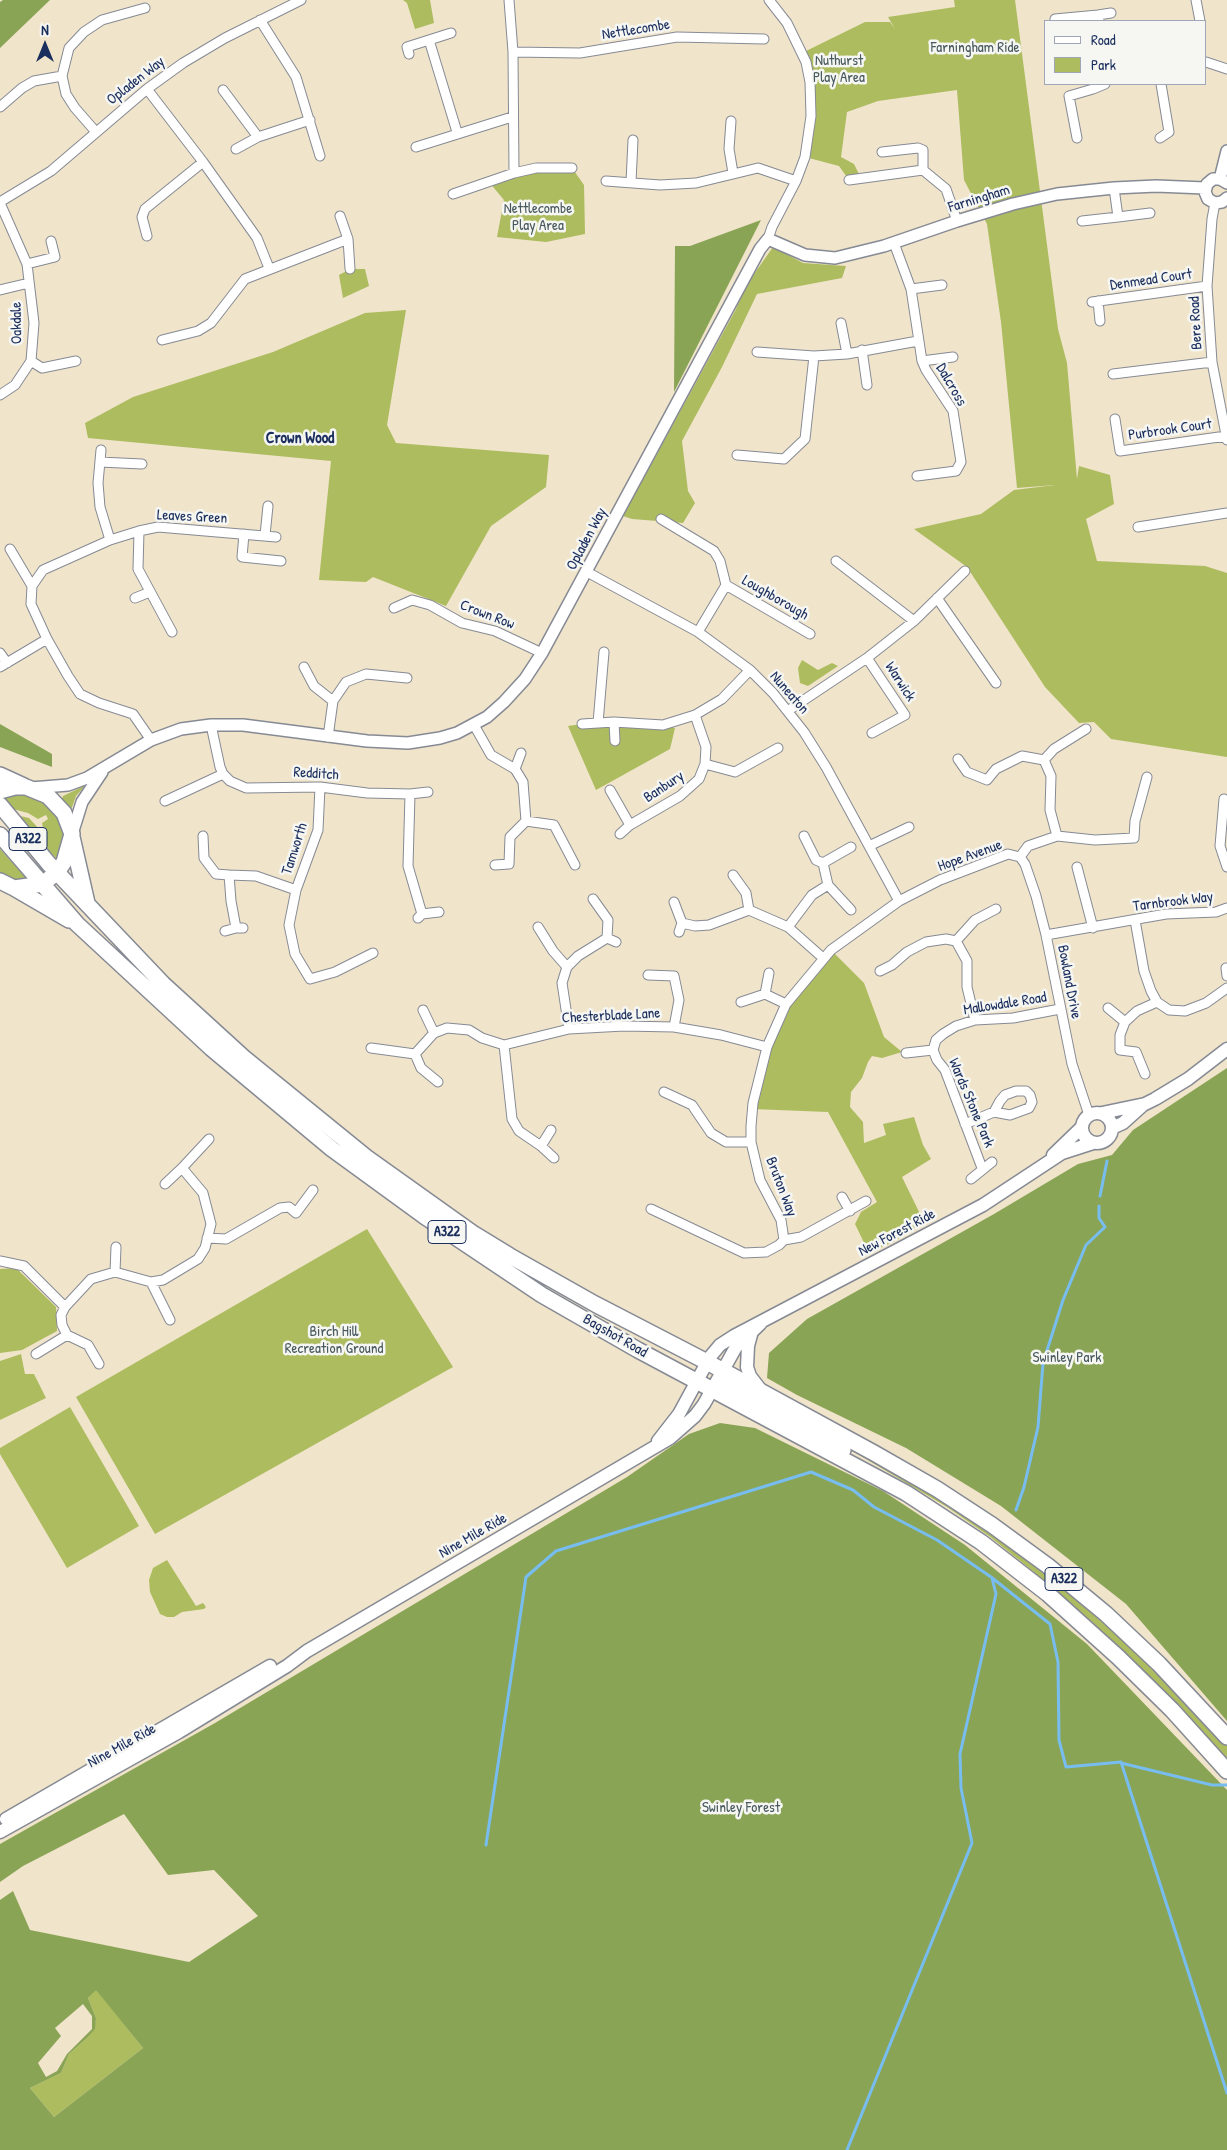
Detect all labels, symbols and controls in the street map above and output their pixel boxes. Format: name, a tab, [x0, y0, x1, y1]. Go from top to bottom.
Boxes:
street label: Nettlecombe	[601, 16, 671, 44]
north arrow	[20, 20, 70, 70]
text: N	[41, 20, 49, 39]
legend	[1044, 20, 1207, 85]
text: Road	[1091, 29, 1116, 50]
park label: Farningham Ride	[931, 39, 1019, 57]
park label: Nuthurst Play Area	[813, 52, 865, 87]
street label: Opladen Way	[104, 53, 168, 109]
text: Park	[1091, 54, 1116, 75]
street label: Farningham	[946, 181, 1012, 217]
park label: Nettlecombe Play Area	[504, 200, 572, 235]
street label: Denmead Court	[1109, 265, 1193, 295]
street label: Bere Road	[1186, 296, 1206, 350]
street label: Oakdale	[8, 302, 26, 344]
street label: Dalcross	[932, 361, 970, 409]
street label: Purbrook Court	[1127, 415, 1213, 445]
district label: Crown Wood	[266, 429, 334, 449]
street label: Opladen Way	[563, 505, 611, 573]
street label: Leaves Green	[156, 506, 228, 528]
street label: Loughborough	[739, 572, 811, 624]
street label: Crown Row	[457, 596, 517, 634]
street label: Warwick	[881, 659, 919, 705]
street label: Nuneaton	[766, 668, 812, 718]
street label: Redditch	[293, 763, 339, 785]
street label: Banbury	[640, 767, 688, 807]
street label: Tamworth	[278, 821, 312, 877]
road number: A322	[9, 828, 47, 851]
street label: Hope Avenue	[935, 836, 1005, 876]
street label: Tarnbrook Way	[1132, 888, 1214, 916]
street label: Bowland Drive	[1053, 944, 1085, 1020]
street label: Mallowdale Road	[962, 989, 1048, 1019]
street label: Chesterblade Lane	[561, 1004, 661, 1028]
street label: Wards Stone Park	[944, 1056, 998, 1150]
street label: Bruton Way	[761, 1155, 801, 1219]
street label: New Forest Ride	[856, 1205, 938, 1261]
road number: A322	[428, 1220, 466, 1244]
street label: Bagshot Road	[580, 1310, 650, 1362]
park label: Birch Hill Recreation Ground	[285, 1323, 383, 1358]
park label: Swinley Park	[1033, 1349, 1101, 1367]
street label: Nine Mile Ride	[436, 1509, 510, 1563]
road number: A322	[1045, 1568, 1083, 1590]
street label: Nine Mile Ride	[85, 1720, 159, 1772]
park label: Swinley Forest	[702, 1799, 780, 1817]

